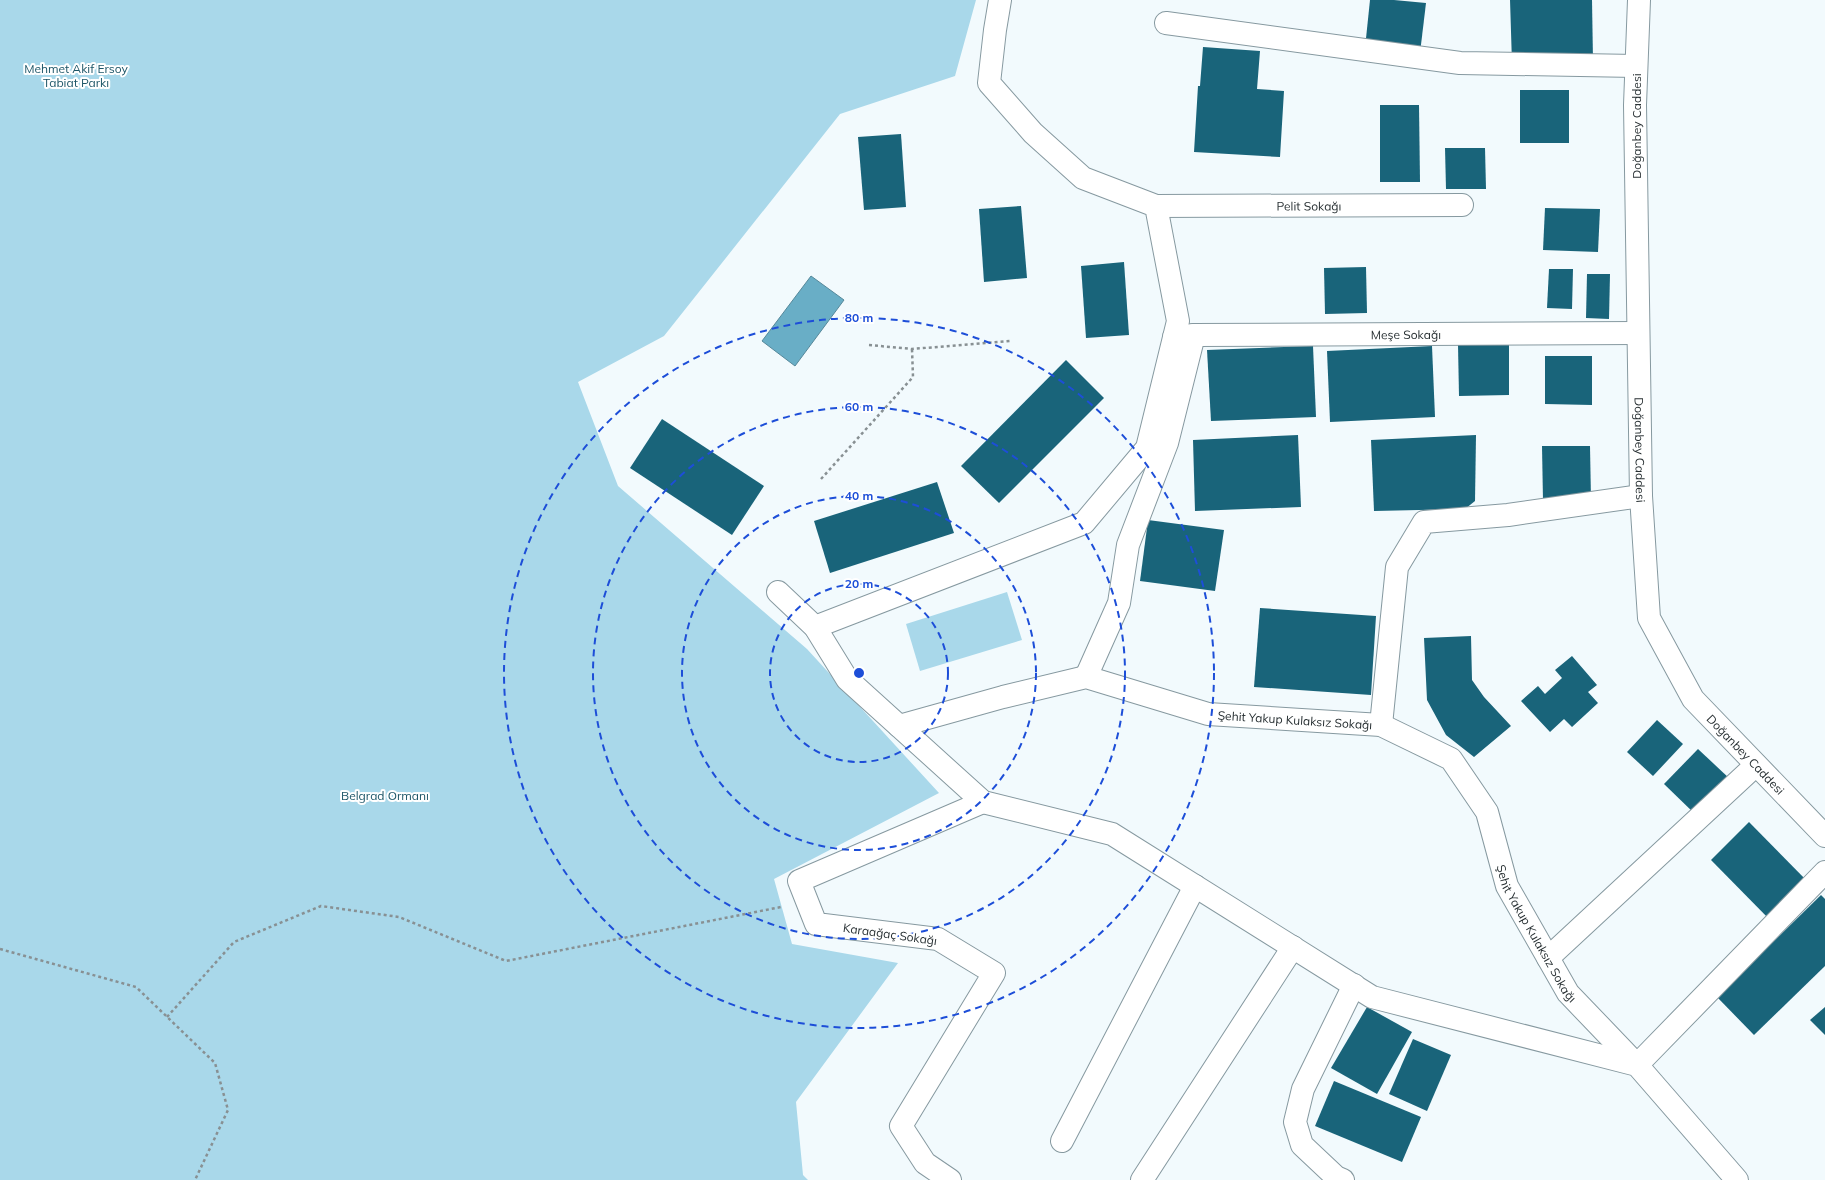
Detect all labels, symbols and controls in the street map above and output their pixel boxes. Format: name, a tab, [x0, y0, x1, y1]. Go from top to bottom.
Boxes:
park label: Mehmet Akif Ersoy Tabiat Parkı	[24, 61, 128, 90]
street label: Doğanbey Caddesi	[1629, 73, 1644, 179]
street label: Pelit Sokağı	[1277, 198, 1341, 213]
text: 80 m	[845, 310, 873, 325]
street label: Meşe Sokağı	[1371, 326, 1441, 342]
street label: Doğanbey Caddesi	[1632, 397, 1649, 503]
text: 60 m	[845, 399, 873, 414]
text: 40 m	[845, 488, 873, 503]
text: 20 m	[845, 576, 873, 591]
centre of rings	[852, 666, 866, 680]
street label: Şehit Yakup Kulaksız Sokağı	[1217, 707, 1373, 732]
street label: Doğanbey Caddesi	[1704, 711, 1788, 797]
park label: Belgrad Ormanı	[341, 788, 429, 803]
street label: Şehit Yakup Kulaksız Sokağı	[1494, 863, 1580, 1005]
street label: Karaağaç Sokağı	[842, 920, 938, 948]

